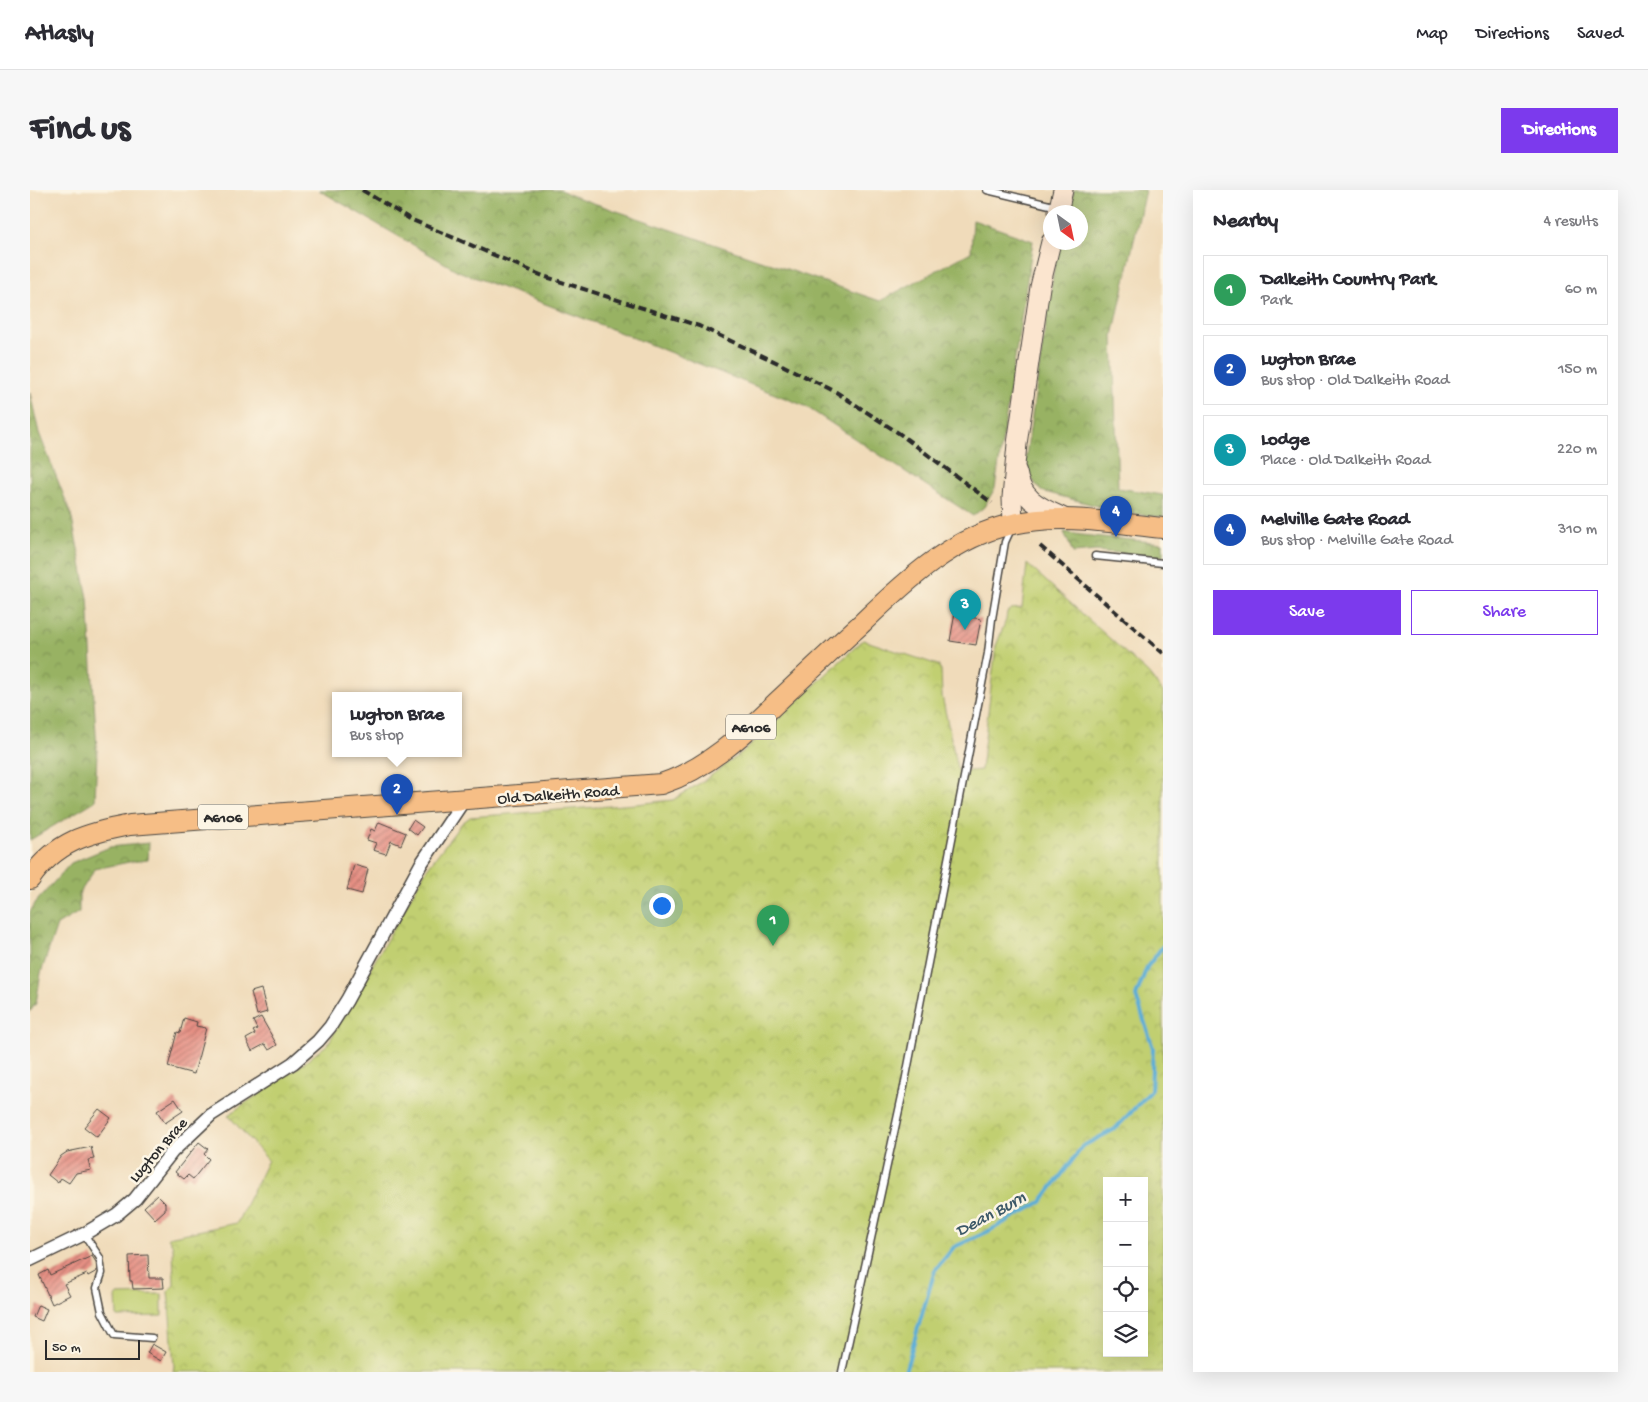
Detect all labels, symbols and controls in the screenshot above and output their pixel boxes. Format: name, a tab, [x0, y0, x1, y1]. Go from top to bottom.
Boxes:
text: Atlasly	[25, 20, 94, 49]
text: Map	[1416, 24, 1448, 45]
text: Directions	[1476, 24, 1549, 45]
text: Saved	[1577, 24, 1623, 45]
button: Directions	[1501, 108, 1618, 153]
text: Find us	[30, 110, 130, 151]
north arrow	[1043, 205, 1088, 250]
text: Nearby	[1213, 210, 1278, 235]
text: 4 results	[1543, 213, 1598, 232]
text: Dalkeith Country Park	[1261, 269, 1436, 292]
text: 1	[1227, 281, 1233, 300]
text: 60 m	[1565, 281, 1597, 300]
text: Park	[1261, 292, 1292, 311]
text: Lugton Brae	[1261, 349, 1356, 372]
text: 2	[1226, 361, 1234, 380]
text: 150 m	[1558, 361, 1597, 380]
text: Bus stop · Old Dalkeith Road	[1261, 372, 1449, 391]
text: Lodge	[1261, 429, 1310, 452]
text: 3	[1226, 441, 1234, 460]
text: 220 m	[1557, 441, 1597, 460]
text: Place · Old Dalkeith Road	[1261, 452, 1430, 471]
pin: 4	[1100, 496, 1132, 537]
text: Melville Gate Road	[1261, 509, 1409, 532]
text: 4	[1226, 521, 1234, 540]
text: 310 m	[1558, 521, 1597, 540]
text: Bus stop · Melville Gate Road	[1261, 532, 1453, 551]
pin: 3	[949, 589, 981, 630]
button: Save	[1213, 590, 1401, 635]
button: Share	[1411, 590, 1598, 635]
popup	[332, 692, 462, 757]
text: Lugton Brae	[350, 704, 444, 727]
road number: A6106	[726, 714, 776, 740]
text: Bus stop	[350, 727, 404, 746]
pin: 2	[381, 774, 413, 815]
street label: Old Dalkeith Road	[497, 783, 621, 810]
road number: A6106	[198, 804, 248, 830]
your location	[649, 893, 675, 919]
pin: 1	[757, 905, 789, 946]
street label: Lugton Brae	[126, 1114, 193, 1188]
map controls	[1103, 1177, 1148, 1357]
button: +	[1103, 1177, 1148, 1222]
water label: Dean Burn	[953, 1188, 1030, 1242]
button: −	[1103, 1222, 1148, 1267]
button: locate	[1103, 1267, 1148, 1312]
button: layers	[1103, 1312, 1148, 1357]
scale bar	[45, 1337, 140, 1360]
text: 50 m	[52, 1340, 81, 1357]

